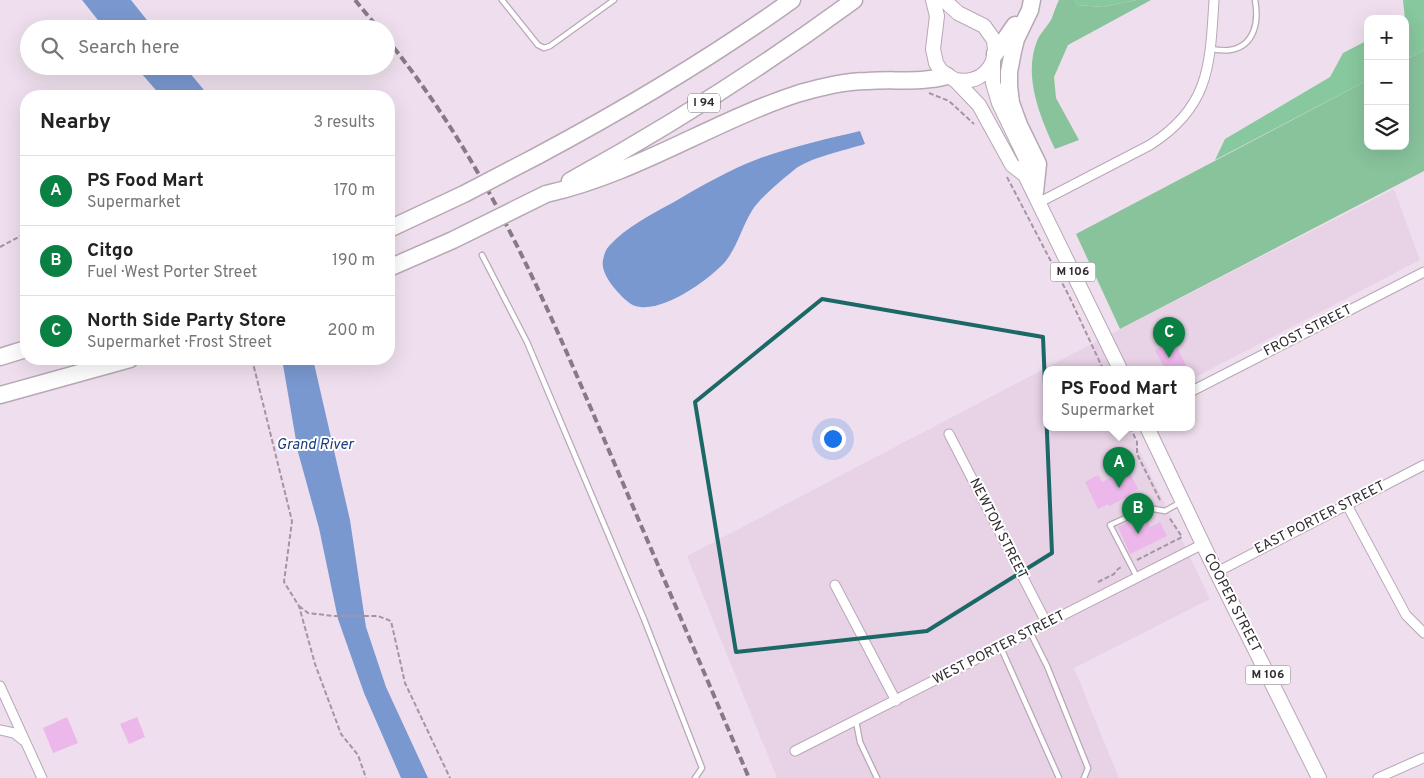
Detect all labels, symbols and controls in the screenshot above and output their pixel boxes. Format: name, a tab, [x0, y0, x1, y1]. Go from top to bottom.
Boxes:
map controls	[1364, 15, 1409, 150]
button: +	[1364, 15, 1409, 60]
search box	[20, 20, 395, 75]
icon: search	[38, 34, 66, 62]
text: Search here	[78, 36, 180, 60]
button: −	[1364, 60, 1409, 105]
road number: I 94	[688, 94, 720, 112]
button: layers	[1364, 105, 1409, 150]
text: Nearby	[40, 109, 111, 136]
text: 3 results	[313, 113, 375, 133]
text: PS Food Mart	[87, 169, 204, 193]
text: A	[50, 181, 62, 201]
text: 170 m	[334, 181, 375, 201]
text: Supermarket	[87, 193, 181, 213]
text: Citgo	[87, 239, 133, 263]
text: B	[50, 251, 62, 271]
text: 190 m	[332, 251, 375, 271]
road number: M 106	[1050, 262, 1096, 282]
text: Fuel · West Porter Street	[87, 263, 257, 283]
street label: FROST STREET	[1261, 301, 1355, 361]
text: North Side Party Store	[87, 309, 286, 333]
pin: C	[1153, 317, 1185, 358]
text: C	[51, 321, 61, 341]
text: 200 m	[327, 321, 375, 341]
text: Supermarket · Frost Street	[87, 333, 272, 353]
popup	[1043, 366, 1195, 431]
text: PS Food Mart	[1061, 377, 1177, 401]
text: Supermarket	[1061, 401, 1154, 421]
your location	[820, 426, 846, 452]
water label: Grand River	[277, 436, 355, 455]
pin: A	[1103, 447, 1135, 488]
street label: NEWTON STREET	[965, 476, 1031, 582]
street label: EAST PORTER STREET	[1252, 478, 1388, 558]
pin: B	[1122, 493, 1154, 534]
street label: COOPER STREET	[1200, 550, 1264, 656]
street label: WEST PORTER STREET	[930, 607, 1068, 689]
road number: M 106	[1246, 666, 1290, 684]

